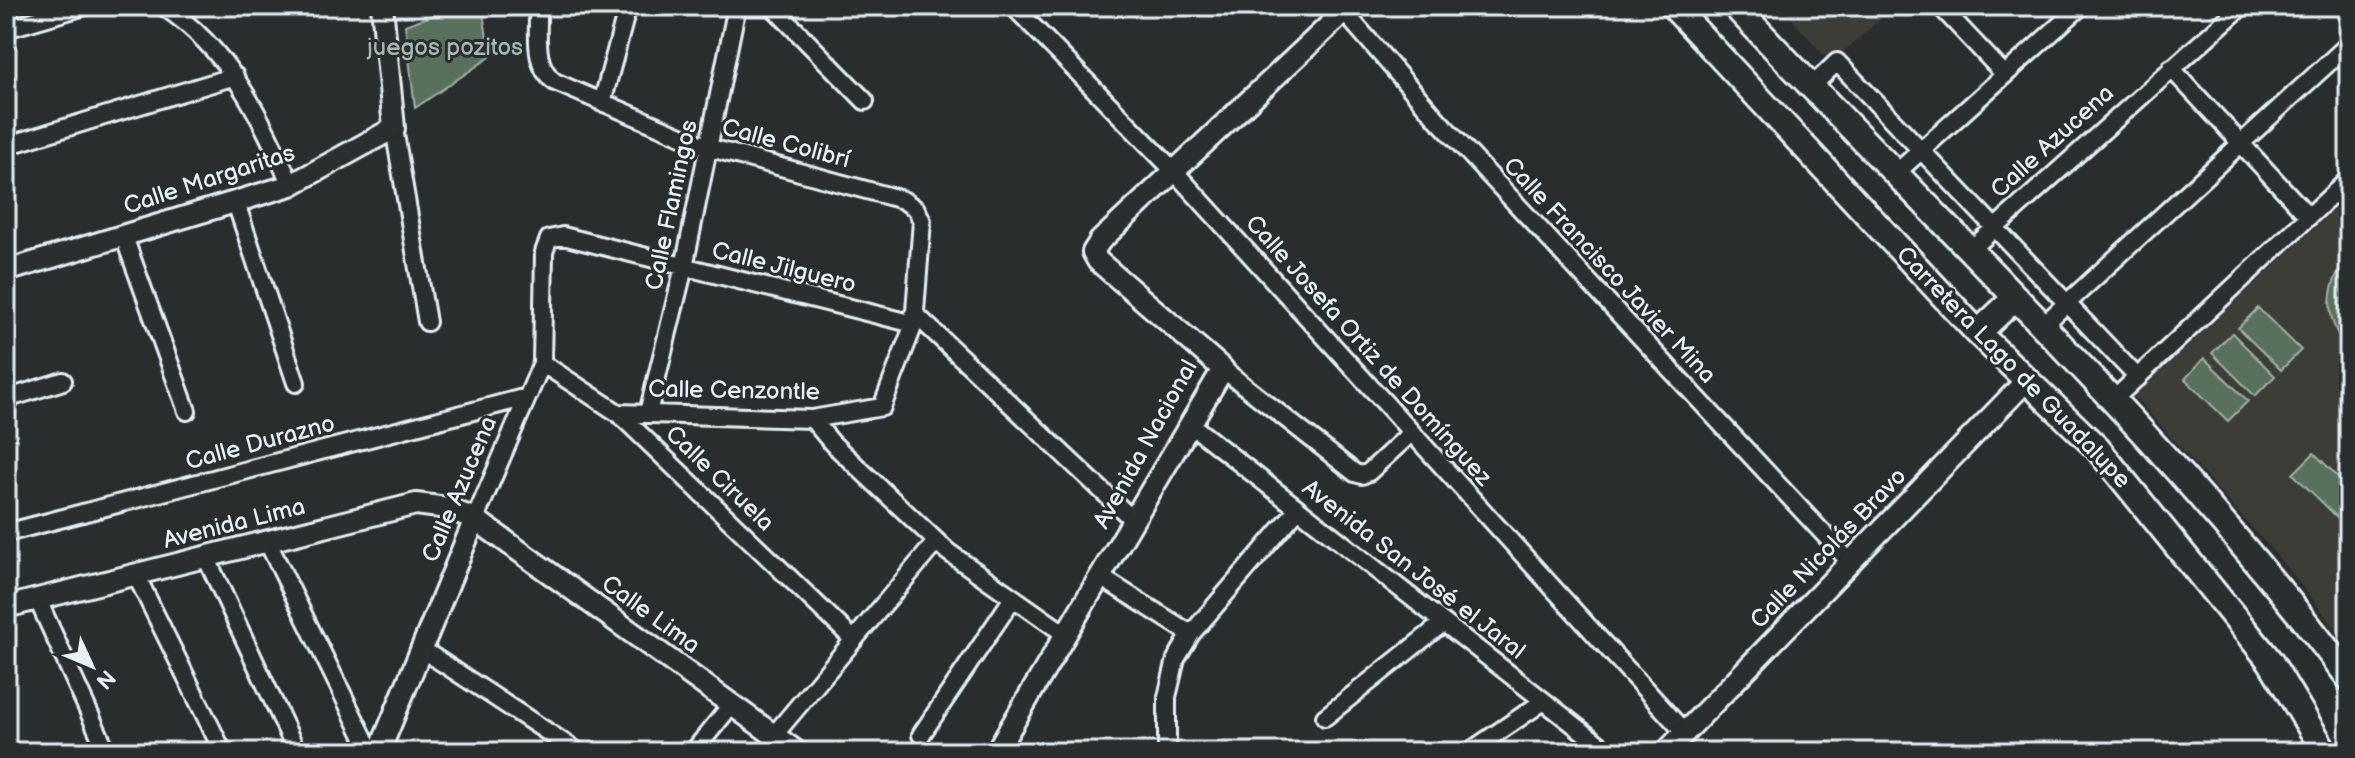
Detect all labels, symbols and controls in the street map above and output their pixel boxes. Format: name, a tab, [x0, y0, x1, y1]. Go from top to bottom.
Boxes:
park label: juegos pozitos	[366, 33, 523, 62]
street label: Calle Azucena	[1985, 79, 2120, 204]
street label: Calle Colibrí	[719, 112, 853, 175]
street label: Calle Flamingos	[639, 117, 704, 293]
street label: Calle Margaritas	[120, 138, 299, 221]
street label: Calle Francisco Javier Mina	[1497, 151, 1722, 390]
street label: Calle Josefa Ortiz de Domínguez	[1239, 209, 1498, 492]
street label: Calle Jilguero	[709, 236, 859, 299]
street label: Carretera Lago de Guadalupe	[1890, 240, 2137, 494]
street label: Avenida Nacional	[1087, 355, 1204, 534]
street label: Calle Cenzontle	[648, 375, 820, 406]
street label: Calle Durazno	[182, 409, 338, 476]
street label: Calle Azucena	[416, 412, 503, 566]
street label: Calle Ciruela	[659, 419, 780, 537]
street label: Calle Nicolás Bravo	[1744, 462, 1912, 635]
street label: Avenida San José el Jaral	[1296, 473, 1531, 665]
street label: Avenida Lima	[160, 492, 308, 555]
street label: Calle Lima	[596, 569, 706, 660]
north arrow	[52, 626, 132, 706]
text: N	[90, 664, 121, 694]

